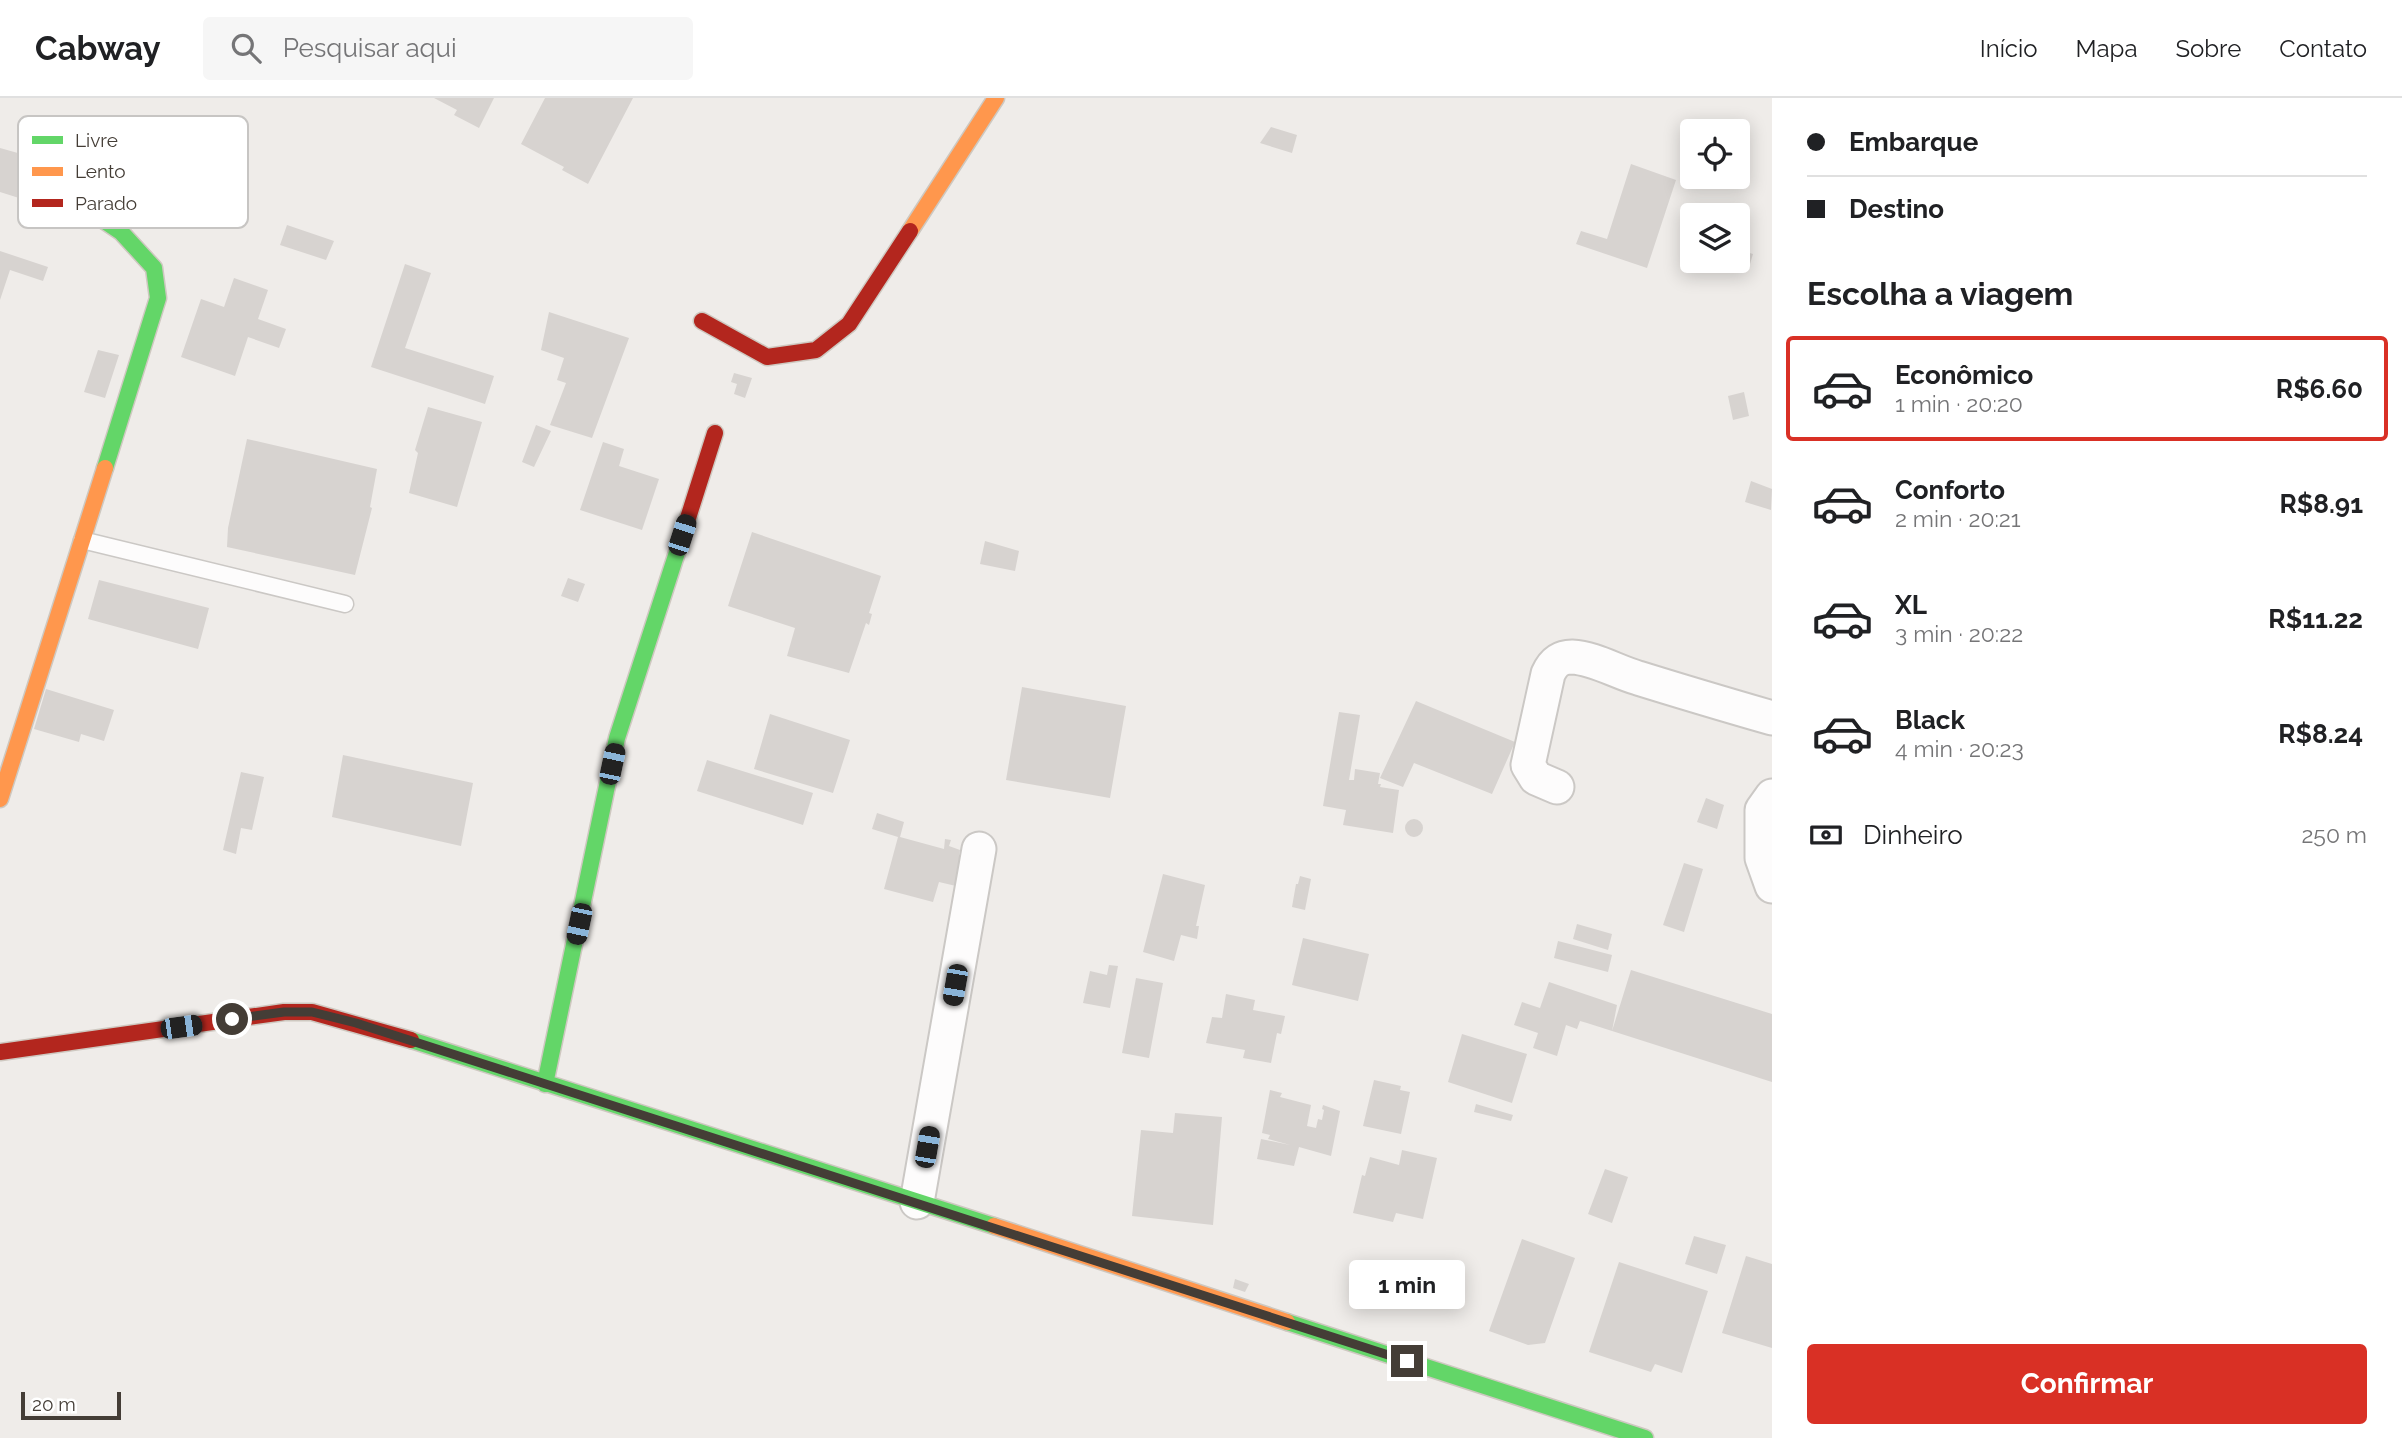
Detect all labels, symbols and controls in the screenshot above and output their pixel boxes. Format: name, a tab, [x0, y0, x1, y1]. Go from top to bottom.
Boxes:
search box	[203, 17, 693, 80]
text: Cabway	[35, 29, 161, 68]
icon: search	[227, 29, 265, 67]
text: Pesquisar aqui	[283, 33, 457, 63]
text: Início	[1980, 34, 2038, 63]
text: Mapa	[2076, 34, 2137, 63]
text: Sobre	[2175, 34, 2241, 63]
text: Contato	[2279, 34, 2367, 63]
legend	[18, 116, 248, 228]
map controls	[1680, 119, 1750, 273]
button: locate	[1680, 119, 1750, 189]
text: Embarque	[1849, 127, 1978, 157]
text: Livre	[75, 129, 118, 151]
text: Lento	[75, 160, 126, 182]
text: Parado	[75, 192, 137, 214]
text: Destino	[1849, 194, 1944, 224]
button: layers	[1680, 203, 1750, 273]
text: Escolha a viagem	[1807, 275, 2073, 312]
icon: car	[1811, 357, 1874, 420]
text: Econômico	[1895, 360, 2033, 390]
text: R$6.60	[2276, 374, 2363, 404]
text: 1 min · 20:20	[1895, 390, 2023, 417]
icon: car	[1811, 472, 1874, 535]
text: Conforto	[1895, 475, 2005, 505]
text: R$8.91	[2280, 489, 2363, 519]
text: 2 min · 20:21	[1895, 505, 2021, 532]
car	[666, 512, 699, 558]
icon: car	[1811, 587, 1874, 650]
text: XL	[1895, 590, 1927, 620]
text: R$11.22	[2268, 604, 2363, 634]
text: 3 min · 20:22	[1895, 620, 2023, 647]
icon: car	[1811, 702, 1874, 765]
text: Black	[1895, 705, 1965, 735]
text: R$8.24	[2278, 719, 2363, 749]
text: 4 min · 20:23	[1895, 735, 2024, 762]
car	[598, 741, 627, 787]
icon: cash	[1807, 816, 1845, 854]
text: Dinheiro	[1863, 820, 1963, 850]
text: 250 m	[2301, 821, 2367, 848]
car	[565, 901, 594, 947]
car	[942, 962, 969, 1008]
route start	[216, 1003, 248, 1035]
car	[159, 1014, 204, 1040]
car	[914, 1124, 941, 1170]
callout: 1 min	[1349, 1260, 1465, 1308]
text: 1 min	[1378, 1271, 1436, 1298]
button: Confirmar	[1807, 1344, 2367, 1424]
route end	[1391, 1345, 1423, 1377]
scale bar	[21, 1389, 121, 1421]
text: 20 m	[32, 1393, 76, 1415]

